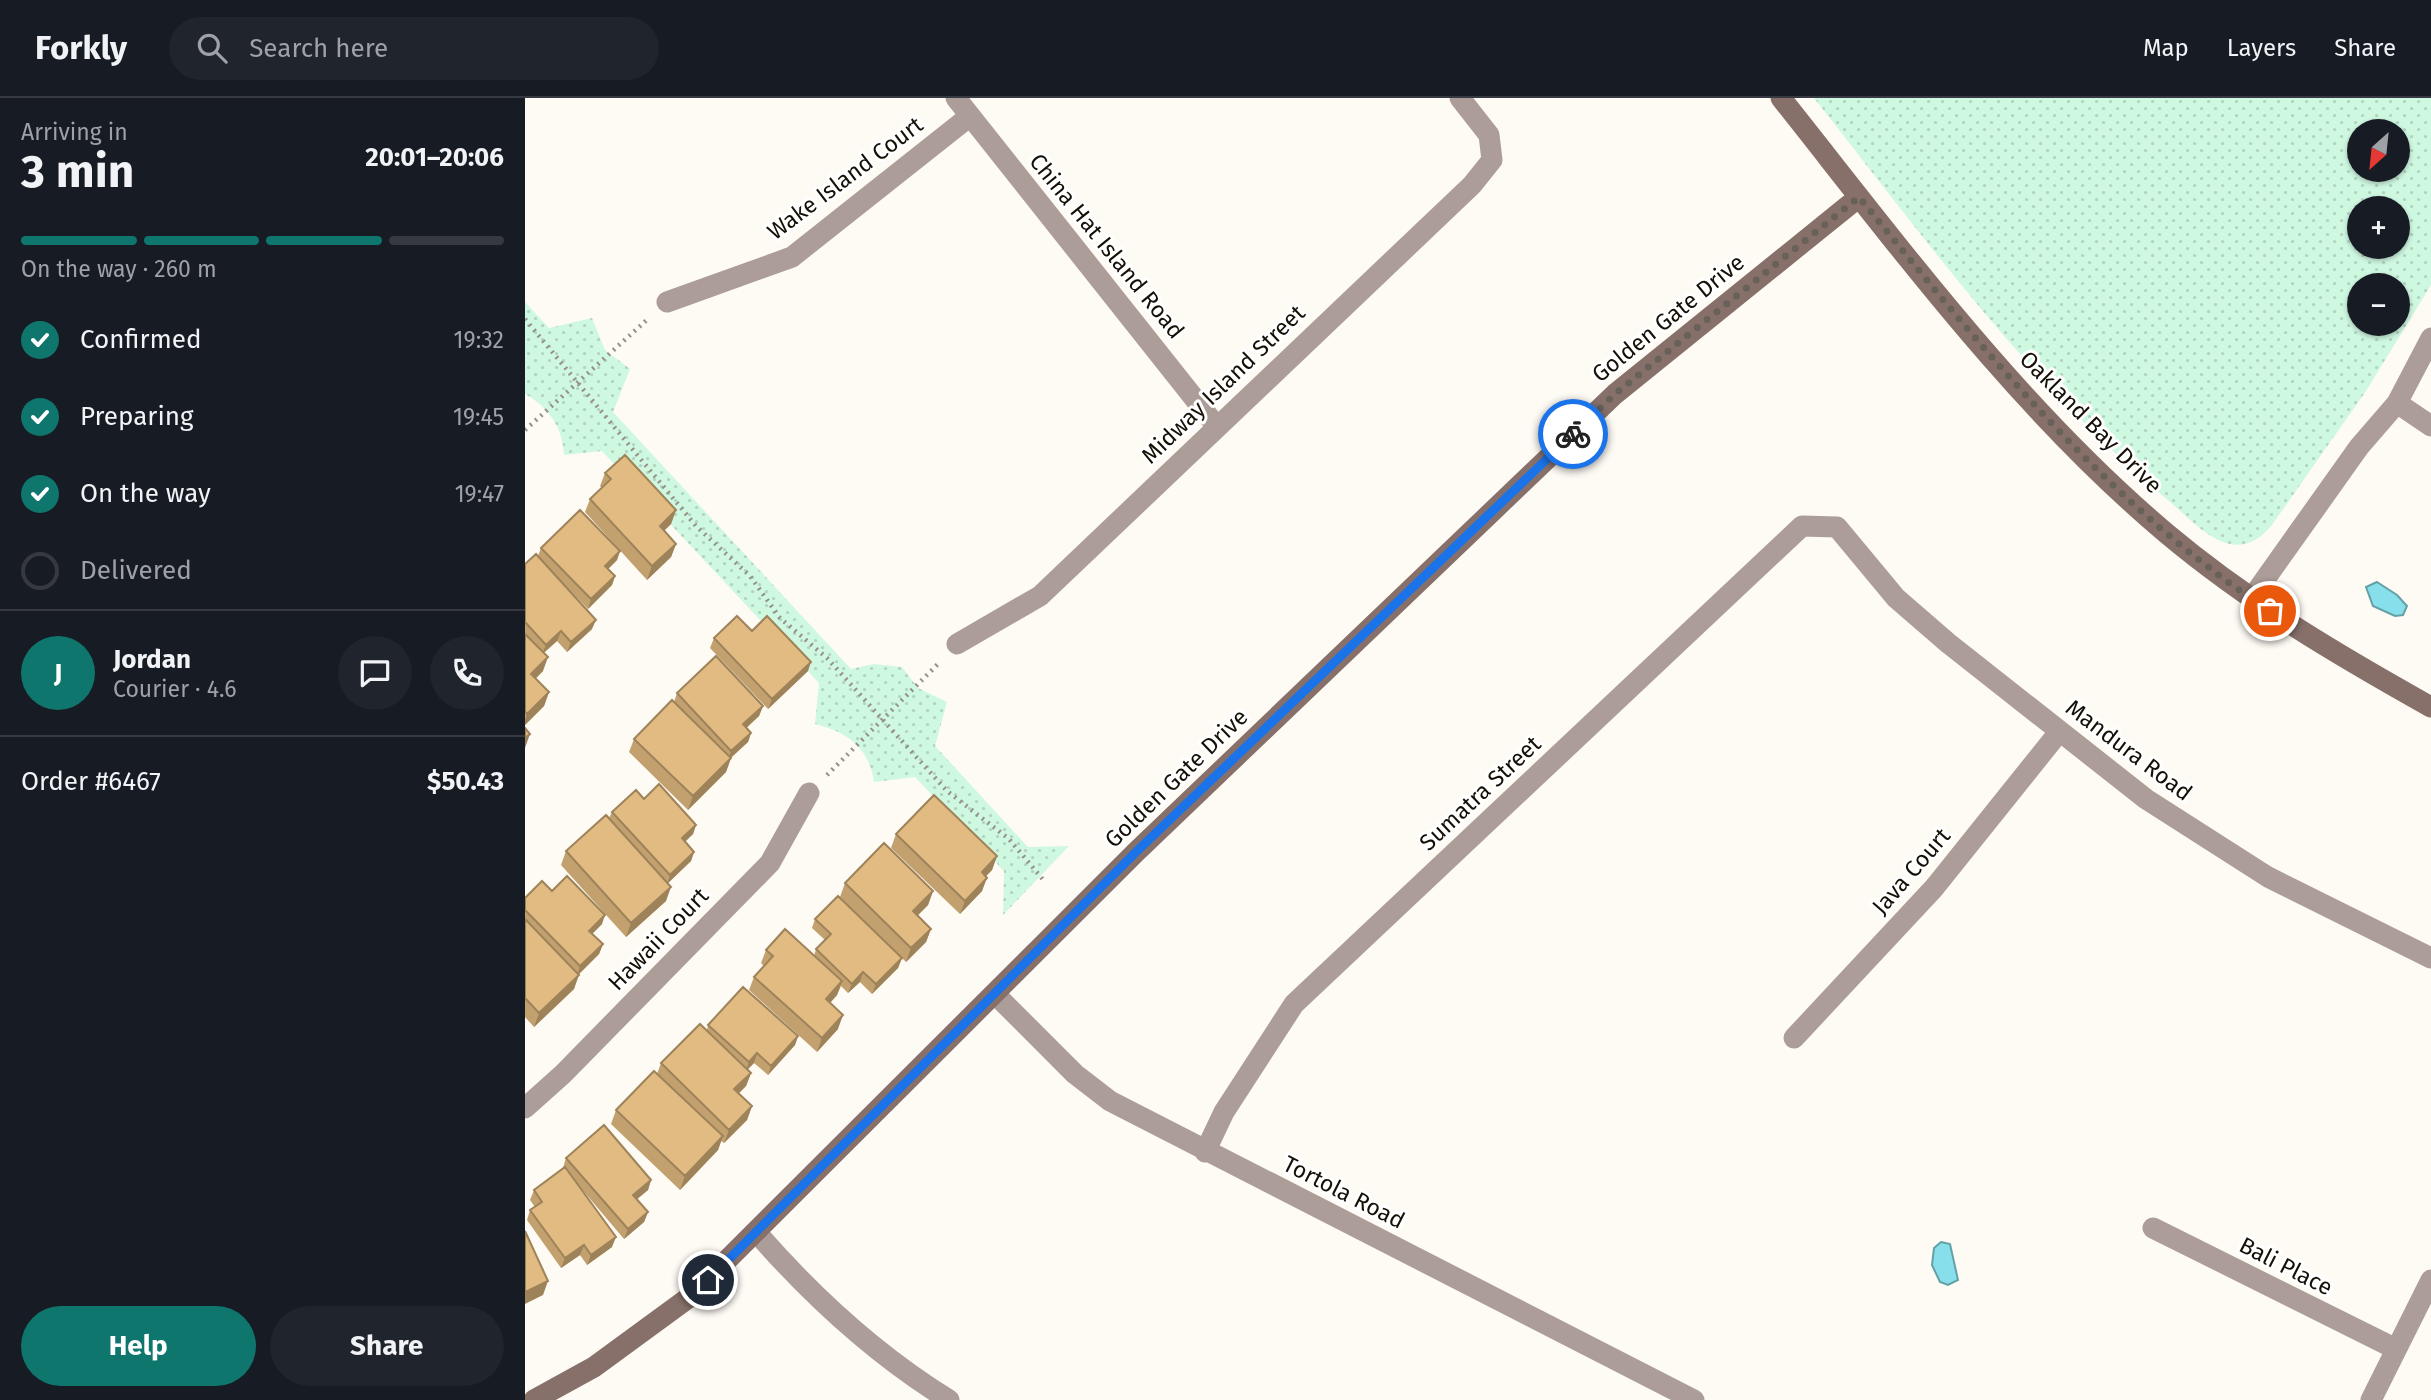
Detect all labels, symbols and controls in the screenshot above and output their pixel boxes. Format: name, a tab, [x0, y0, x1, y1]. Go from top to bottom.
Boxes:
search box	[169, 17, 659, 80]
text: Forkly	[35, 28, 127, 68]
icon: search	[193, 29, 231, 67]
text: Search here	[249, 33, 388, 64]
text: Map	[2143, 34, 2189, 62]
text: Layers	[2227, 34, 2296, 62]
text: Share	[2334, 34, 2396, 62]
street label: Wake Island Court	[762, 110, 929, 246]
text: Arriving in	[21, 118, 128, 146]
north arrow	[2347, 119, 2410, 182]
map controls	[2347, 119, 2410, 336]
text: 20:01–20:06	[365, 142, 504, 173]
text: 3 min	[21, 144, 134, 199]
street label: China Hat Island Road	[1024, 148, 1190, 344]
button: +	[2347, 196, 2410, 259]
street label: Golden Gate Drive	[1586, 248, 1750, 388]
text: On the way · 260 m	[21, 255, 217, 283]
button: −	[2347, 273, 2410, 336]
street label: Midway Island Street	[1135, 298, 1311, 469]
icon: check	[21, 321, 59, 359]
text: Confirmed	[80, 324, 201, 355]
text: 19:32	[454, 326, 504, 354]
street label: Oakland Bay Drive	[2014, 345, 2168, 499]
icon: check	[21, 398, 59, 436]
courier	[1538, 399, 1608, 469]
text: Preparing	[80, 401, 193, 432]
text: 19:45	[453, 403, 504, 431]
icon: bike	[1554, 415, 1592, 453]
icon: check	[21, 475, 59, 513]
text: On the way	[80, 478, 211, 509]
text: 19:47	[455, 480, 504, 508]
text: Delivered	[80, 555, 192, 586]
pin	[2240, 581, 2300, 641]
icon: bag	[2251, 592, 2289, 630]
button: chat	[338, 636, 412, 710]
button: phone	[430, 636, 504, 710]
text: Jordan	[113, 644, 191, 675]
text: J	[54, 658, 62, 689]
text: Courier · 4.6	[113, 675, 237, 703]
street label: Mandura Road	[2060, 693, 2198, 807]
street label: Golden Gate Drive	[1099, 703, 1253, 853]
street label: Sumatra Street	[1414, 729, 1547, 856]
text: Order #6467	[21, 766, 161, 797]
text: $50.43	[427, 766, 504, 797]
street label: Java Court	[1866, 822, 1957, 920]
street label: Hawaii Court	[602, 881, 714, 996]
street label: Tortola Road	[1279, 1149, 1409, 1235]
street label: Bali Place	[2235, 1231, 2337, 1301]
pin	[678, 1250, 738, 1310]
icon: home	[689, 1261, 727, 1299]
button: Help	[21, 1306, 256, 1386]
button: Share	[270, 1306, 504, 1386]

